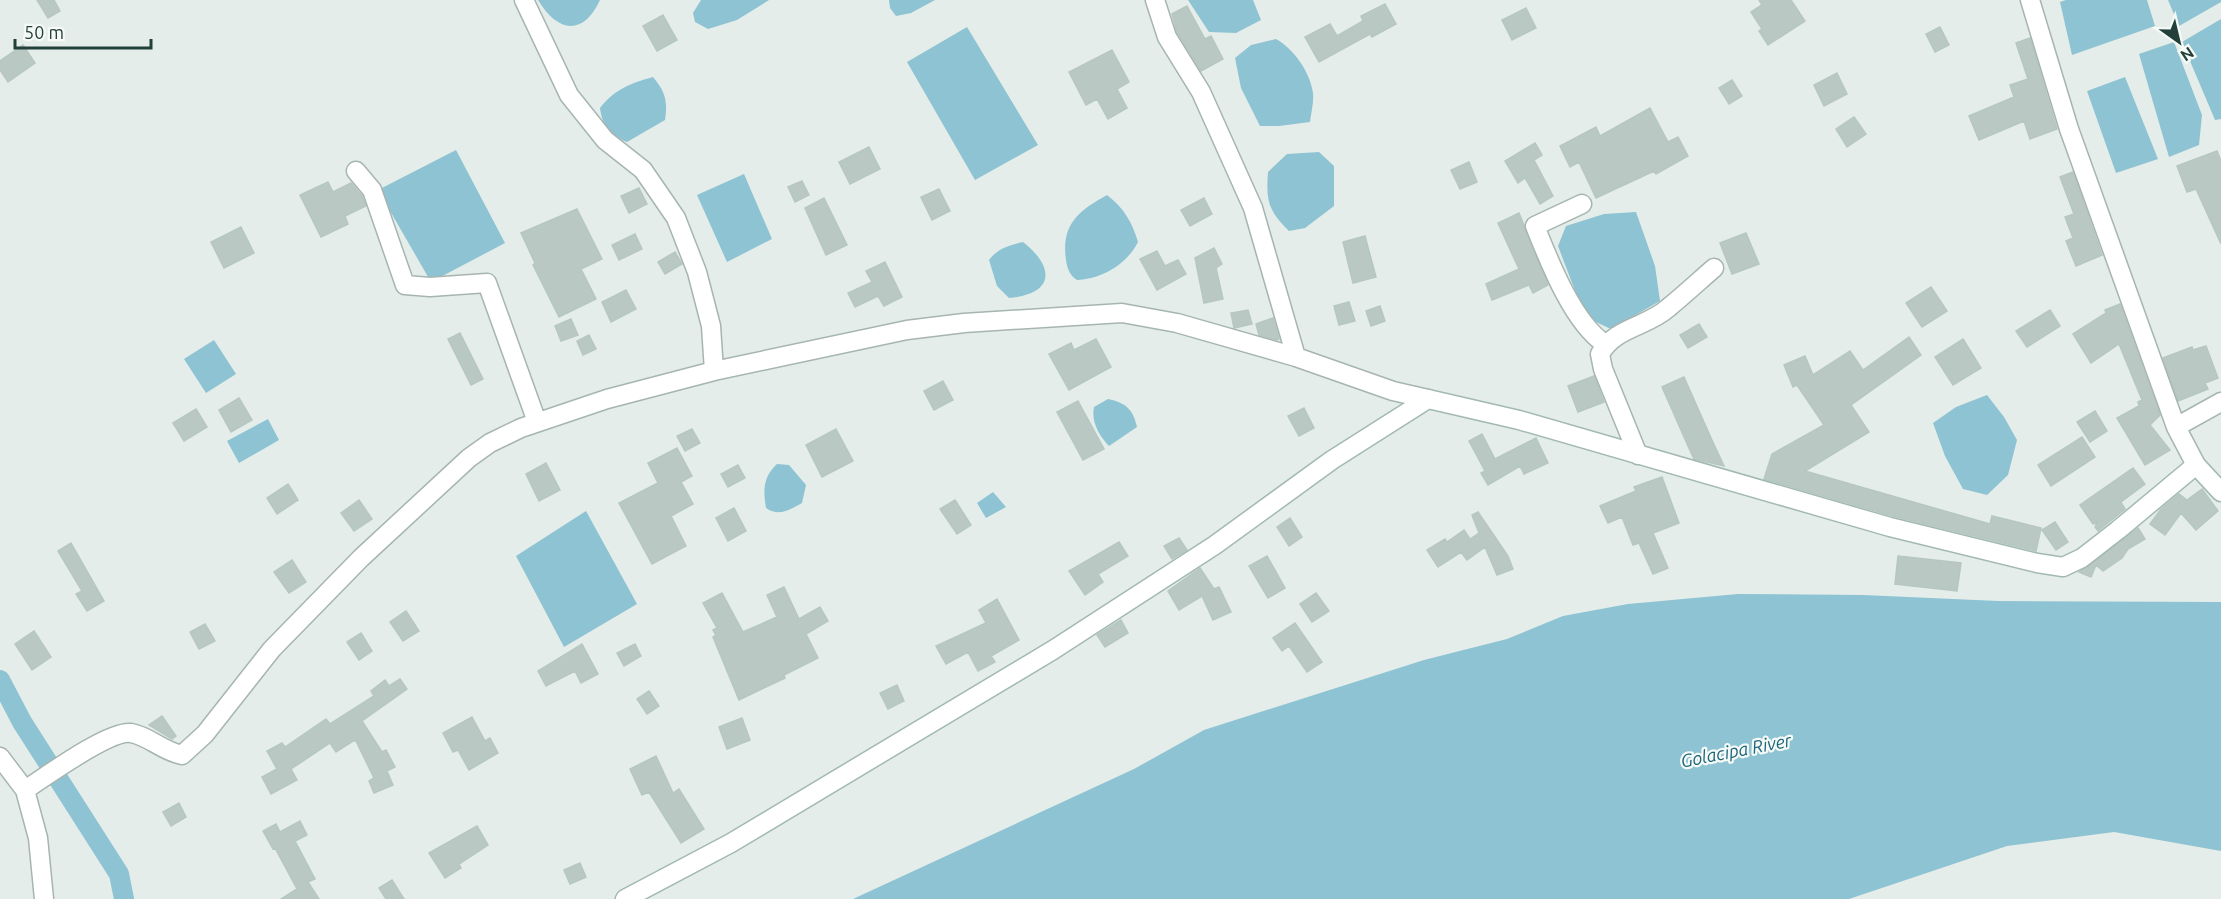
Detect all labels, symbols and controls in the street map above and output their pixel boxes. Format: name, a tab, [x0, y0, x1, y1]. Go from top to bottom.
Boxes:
scale bar	[15, 12, 152, 50]
north arrow	[2149, 12, 2209, 72]
text: 50 m	[24, 22, 64, 42]
text: N	[2177, 44, 2197, 65]
water label: Golacipa River	[1679, 729, 1794, 771]

